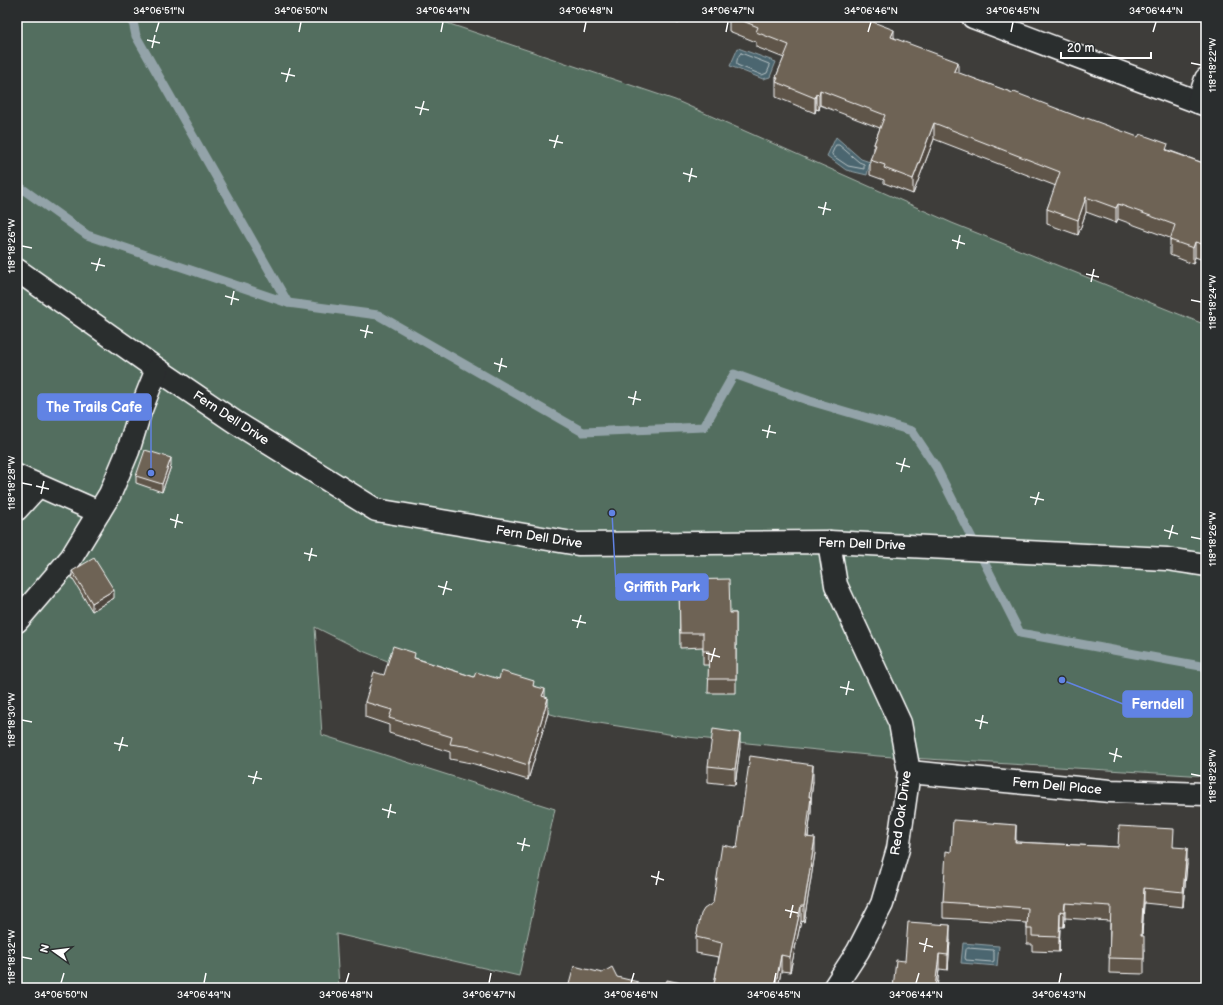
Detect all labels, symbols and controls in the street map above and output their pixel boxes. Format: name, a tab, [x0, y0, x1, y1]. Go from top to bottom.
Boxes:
text: 34°06'51"N	[133, 5, 185, 17]
text: 34°06'50"N	[274, 5, 328, 17]
text: 34°06'49"N	[416, 5, 470, 17]
text: 34°06'48"N	[559, 5, 613, 17]
text: 34°06'47"N	[702, 5, 754, 17]
text: 34°06'46"N	[844, 5, 898, 17]
text: 34°06'45"N	[986, 5, 1040, 17]
text: 34°06'44"N	[1129, 5, 1183, 17]
scale bar	[1061, 34, 1151, 60]
text: 118°18'22"W	[1207, 38, 1219, 92]
text: 20 m	[1067, 41, 1094, 56]
text: 118°18'26"W	[6, 219, 18, 273]
text: 118°18'24"W	[1207, 275, 1219, 329]
street label: Fern Dell Drive	[190, 387, 272, 449]
callout: The Trails Cafe	[38, 394, 151, 420]
text: The Trails Cafe	[46, 399, 142, 416]
text: 118°18'28"W	[6, 456, 18, 510]
text: 118°18'26"W	[1207, 512, 1219, 566]
street label: Fern Dell Drive	[495, 522, 584, 552]
street label: Fern Dell Drive	[818, 534, 906, 554]
callout: Griffith Park	[616, 574, 708, 600]
text: Griffith Park	[624, 579, 701, 596]
callout: Ferndell	[1123, 691, 1192, 717]
text: 118°18'30"W	[6, 693, 18, 748]
text: Ferndell	[1132, 696, 1184, 713]
text: 118°18'28"W	[1207, 749, 1219, 803]
street label: Red Oak Drive	[887, 769, 915, 856]
street label: Fern Dell Place	[1012, 774, 1103, 798]
text: 118°18'32"W	[6, 929, 18, 985]
north arrow	[34, 931, 74, 971]
text: N	[37, 943, 52, 954]
text: 34°06'50"N	[34, 989, 88, 1001]
text: 34°06'49"N	[177, 989, 231, 1001]
text: 34°06'48"N	[319, 989, 373, 1001]
text: 34°06'47"N	[463, 989, 515, 1001]
text: 34°06'46"N	[604, 989, 658, 1001]
text: 34°06'45"N	[747, 989, 801, 1001]
text: 34°06'44"N	[889, 989, 943, 1001]
text: 34°06'43"N	[1032, 989, 1086, 1001]

